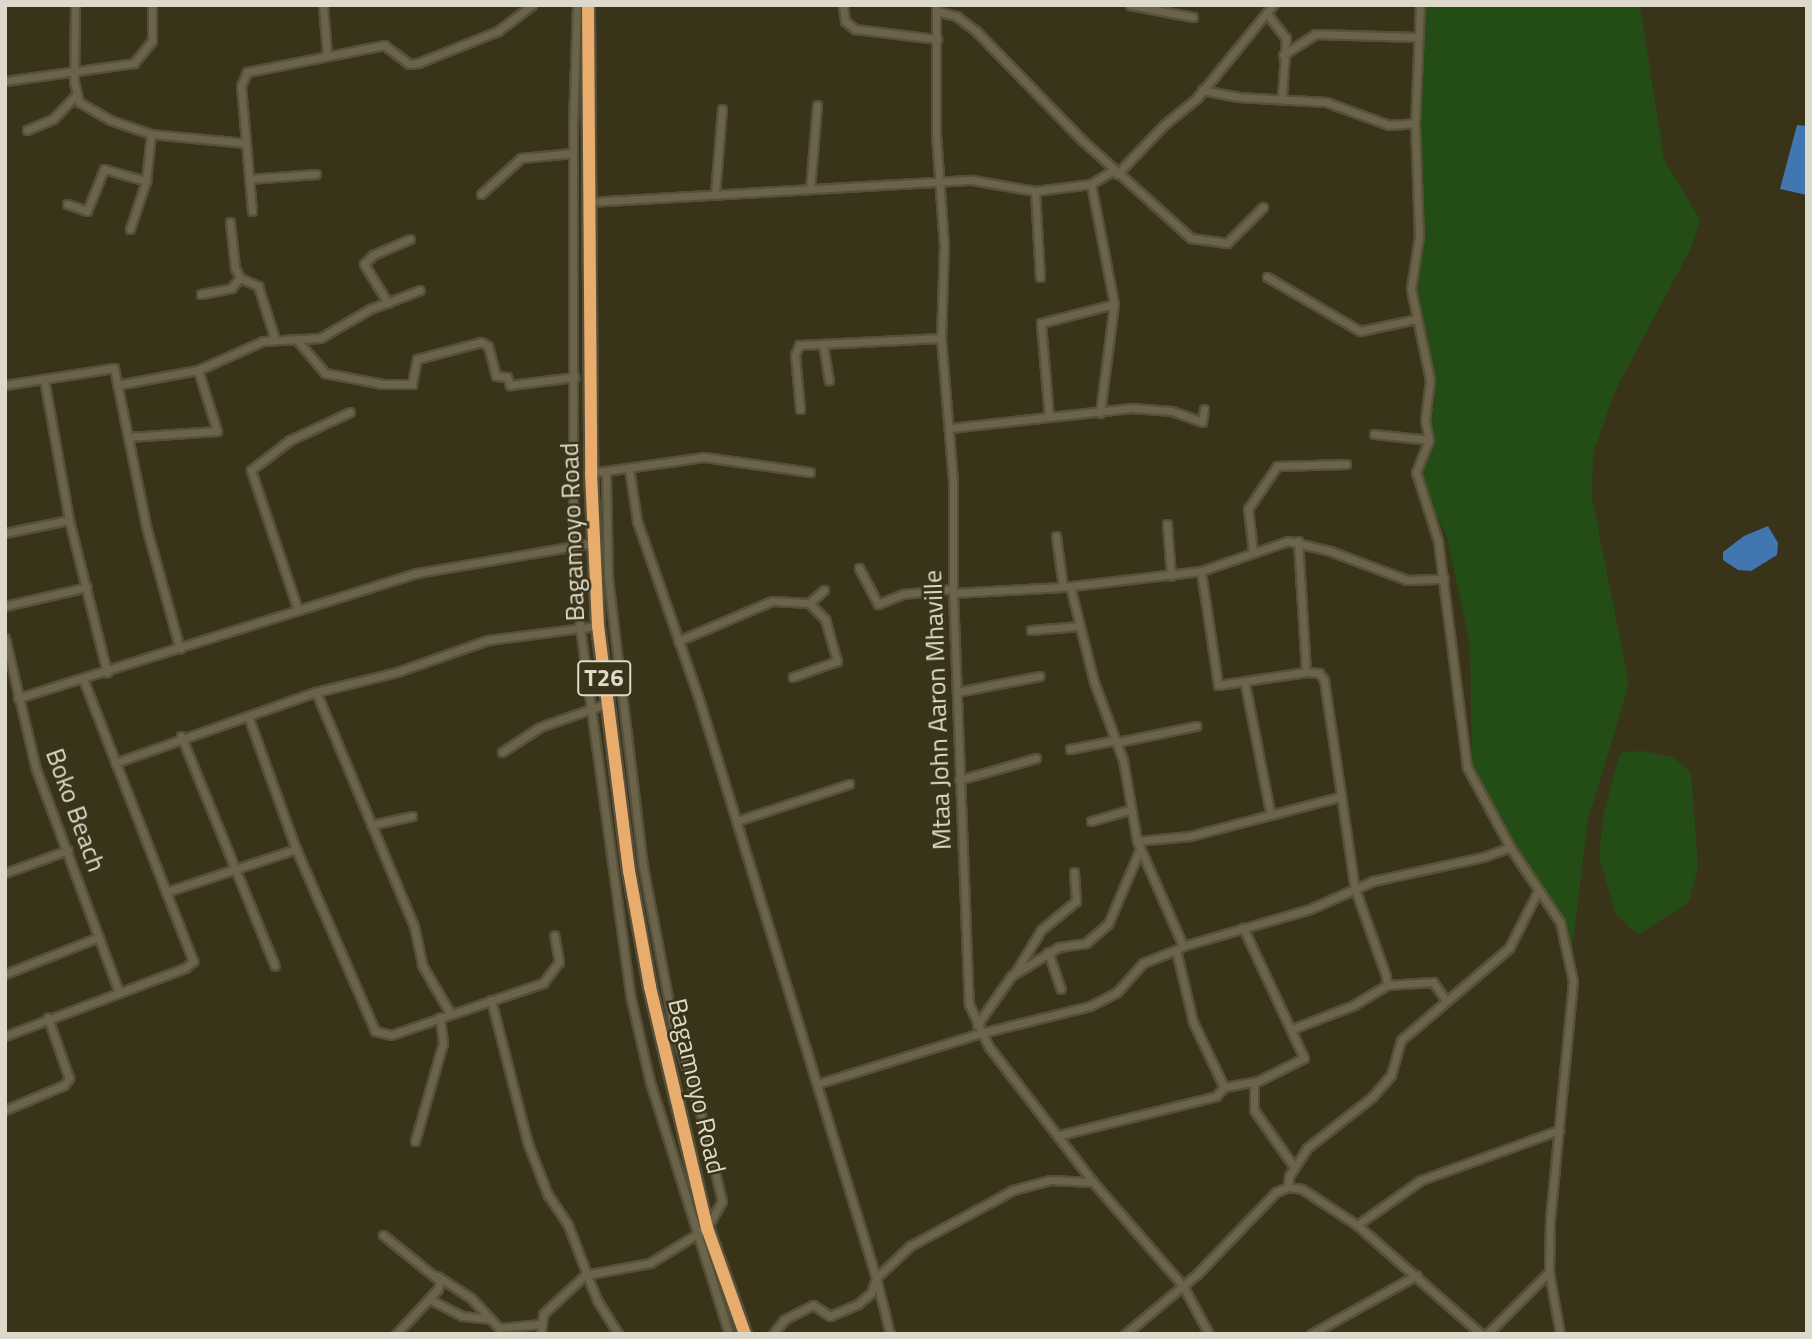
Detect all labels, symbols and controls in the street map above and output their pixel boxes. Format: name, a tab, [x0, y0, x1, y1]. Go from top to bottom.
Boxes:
street label: Bagamoyo Road	[553, 442, 591, 622]
street label: Mtaa John Aaron Mhaville	[917, 569, 957, 851]
road number: T26	[576, 658, 632, 698]
street label: Boko Beach	[39, 744, 113, 876]
street label: Bagamoyo Road	[662, 995, 732, 1177]

